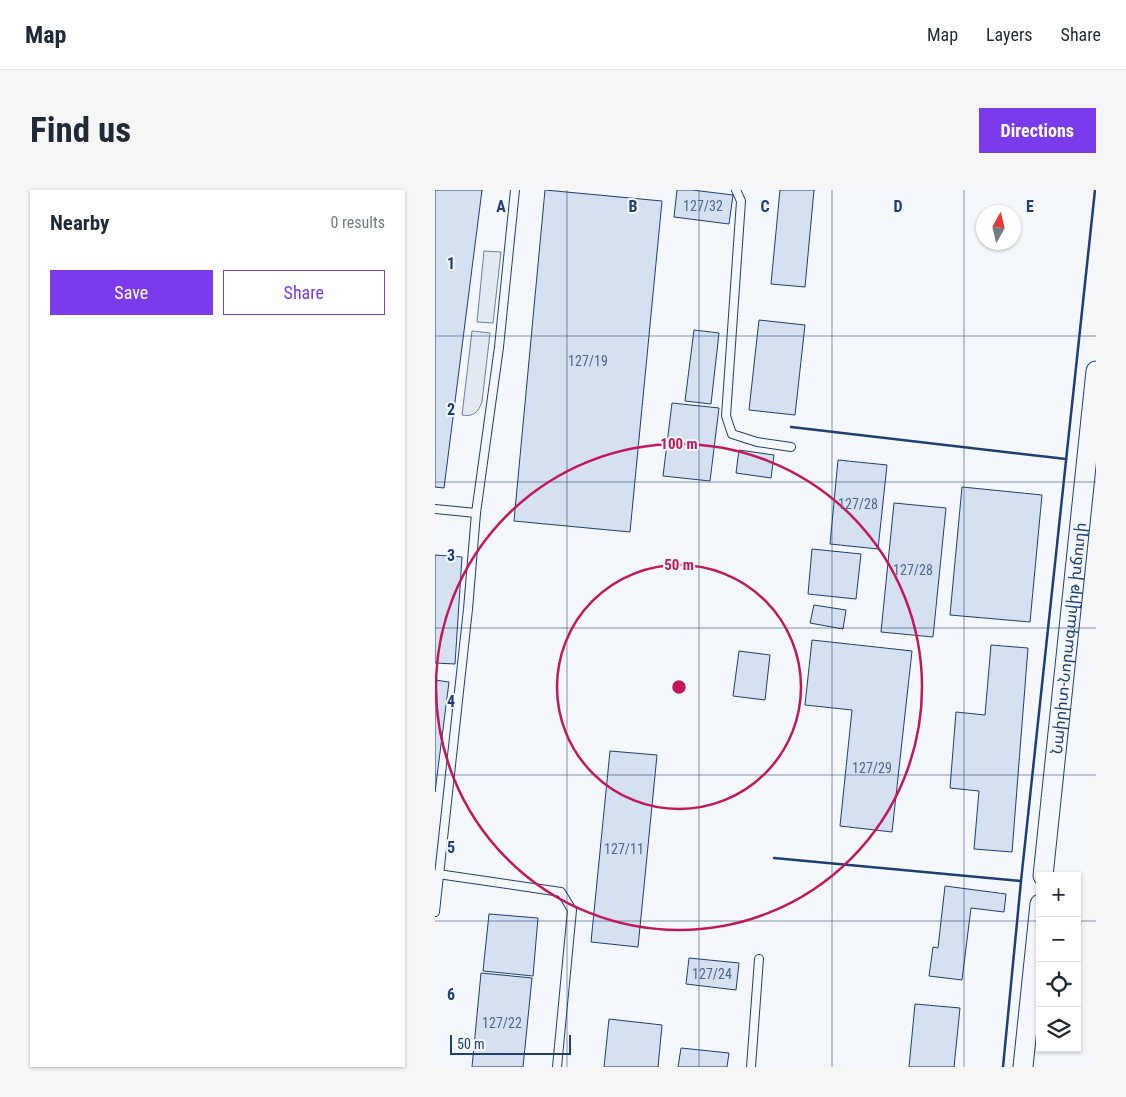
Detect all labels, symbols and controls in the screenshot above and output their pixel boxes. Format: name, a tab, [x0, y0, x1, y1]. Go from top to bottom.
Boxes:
text: Map	[25, 21, 66, 49]
text: Map	[927, 24, 958, 45]
text: Layers	[986, 24, 1033, 45]
text: Share	[1061, 24, 1101, 45]
button: Directions	[979, 108, 1096, 153]
text: Find us	[30, 110, 131, 151]
text: A	[496, 197, 506, 216]
text: B	[629, 197, 638, 216]
text: C	[760, 197, 770, 216]
text: D	[893, 197, 903, 216]
text: E	[1026, 197, 1034, 216]
house number: 127/32	[683, 198, 723, 214]
north arrow	[976, 205, 1021, 250]
text: Nearby	[50, 211, 109, 235]
text: 0 results	[330, 213, 385, 232]
text: 1	[447, 254, 455, 273]
button: Save	[50, 270, 213, 315]
button: Share	[223, 270, 385, 315]
house number: 127/19	[568, 353, 608, 369]
text: 2	[447, 400, 455, 419]
text: 100 m	[660, 435, 698, 453]
house number: 127/28	[838, 496, 878, 512]
street label: Նաիրիտ-Նորագավիթ խճուղի	[1047, 521, 1090, 755]
text: 3	[447, 546, 455, 565]
text: 50 m	[664, 556, 694, 574]
house number: 127/28	[893, 562, 933, 578]
centre of rings	[670, 678, 688, 696]
text: 4	[447, 692, 455, 711]
house number: 127/29	[852, 760, 892, 776]
text: 5	[447, 838, 455, 857]
house number: 127/11	[604, 841, 644, 857]
map controls	[1036, 872, 1081, 1052]
button: +	[1036, 872, 1081, 917]
button: −	[1036, 917, 1081, 962]
button: locate	[1036, 962, 1081, 1007]
house number: 127/24	[692, 966, 732, 982]
text: 6	[447, 985, 455, 1004]
button: layers	[1036, 1007, 1081, 1052]
house number: 127/22	[482, 1015, 522, 1031]
scale bar	[450, 1032, 571, 1055]
text: 50 m	[457, 1036, 485, 1052]

